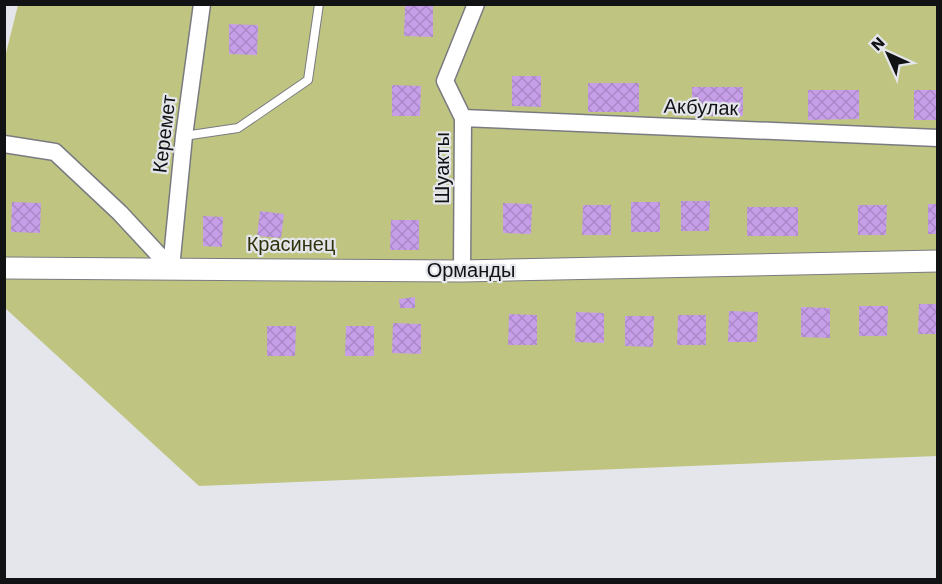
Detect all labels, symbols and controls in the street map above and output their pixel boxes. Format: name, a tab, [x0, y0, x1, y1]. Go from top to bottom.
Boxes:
north arrow	[858, 24, 918, 84]
text: N	[867, 33, 889, 55]
street label: Керемет	[147, 94, 181, 174]
street label: Акбулак	[663, 94, 739, 120]
street label: Шуакты	[430, 132, 454, 204]
park label: Красинец	[247, 232, 335, 256]
street label: Орманды	[427, 258, 515, 282]

